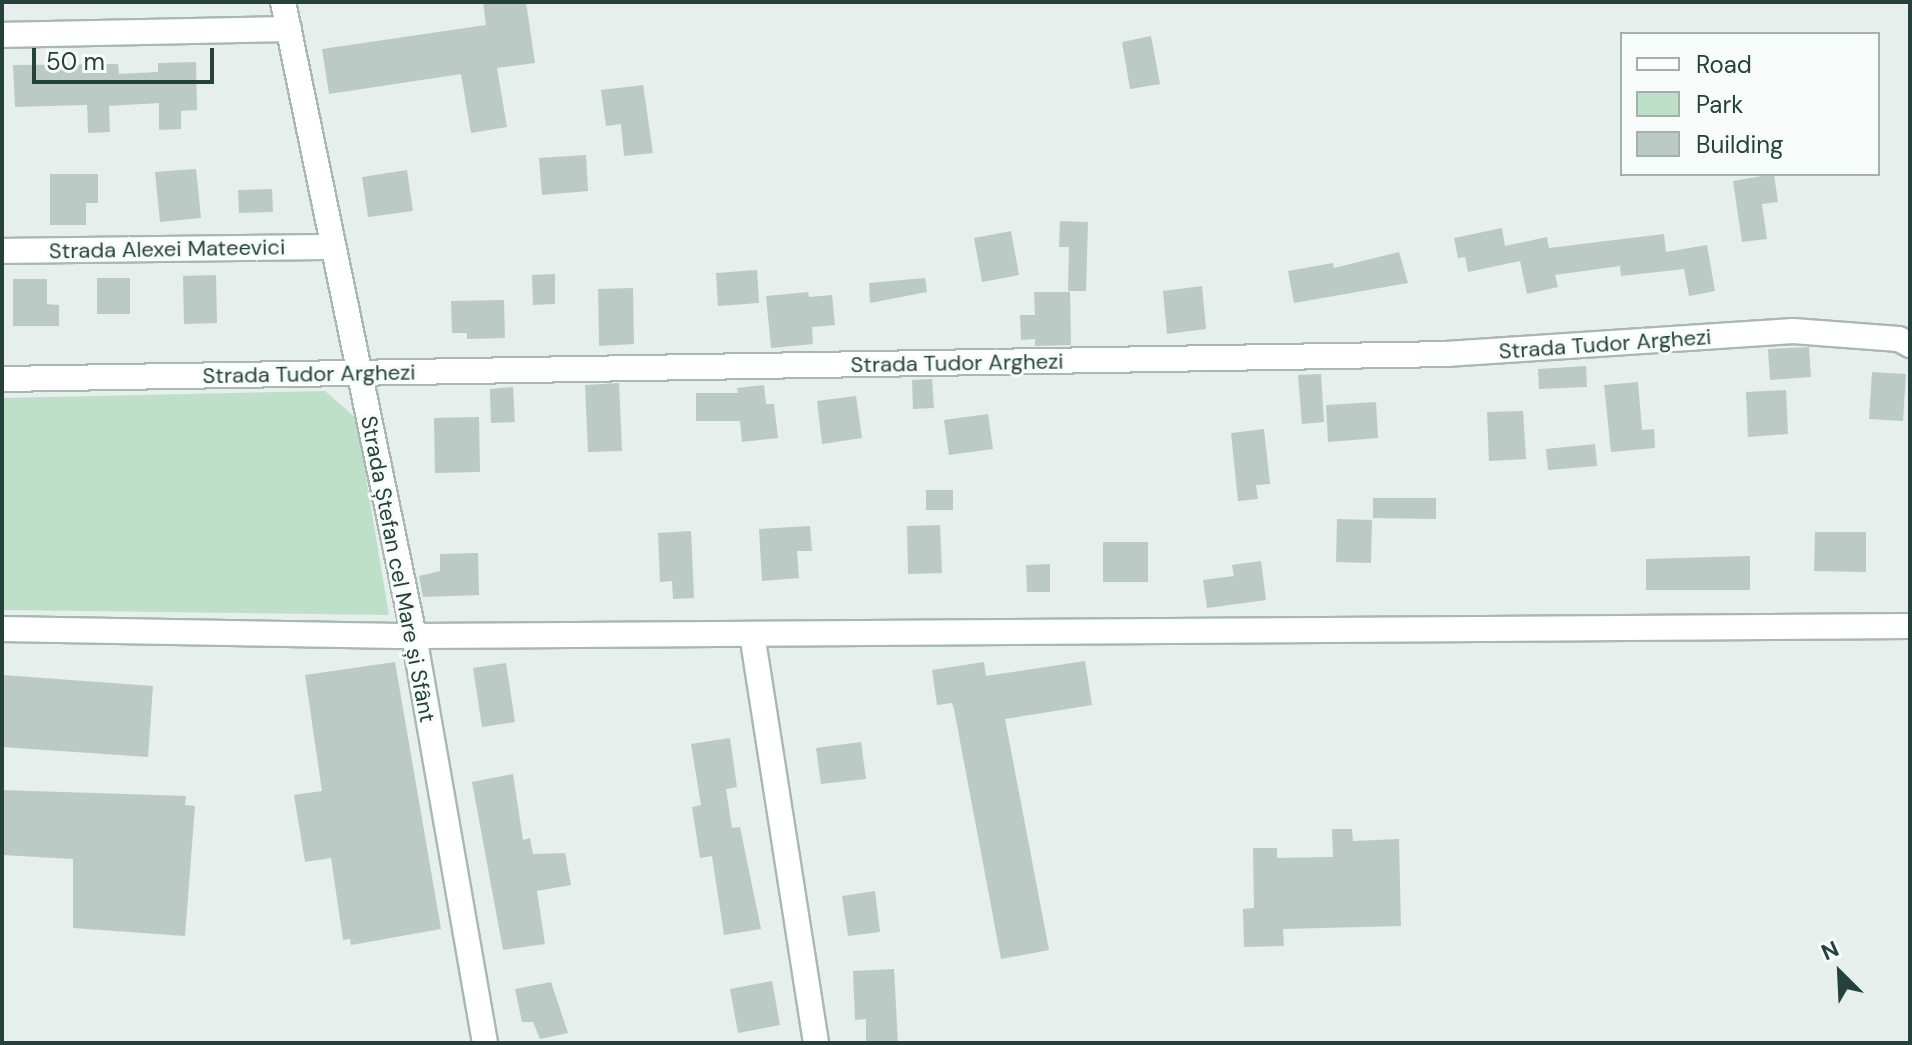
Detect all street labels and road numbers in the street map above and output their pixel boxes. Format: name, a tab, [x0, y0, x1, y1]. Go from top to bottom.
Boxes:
street label: Strada Alexei Mateevici	[49, 234, 285, 264]
street label: Strada Tudor Arghezi	[1498, 323, 1712, 365]
street label: Strada Tudor Arghezi	[850, 348, 1064, 378]
street label: Strada Tudor Arghezi	[202, 359, 416, 389]
street label: Strada Ștefan cel Mare și Sfânt	[355, 413, 441, 725]

